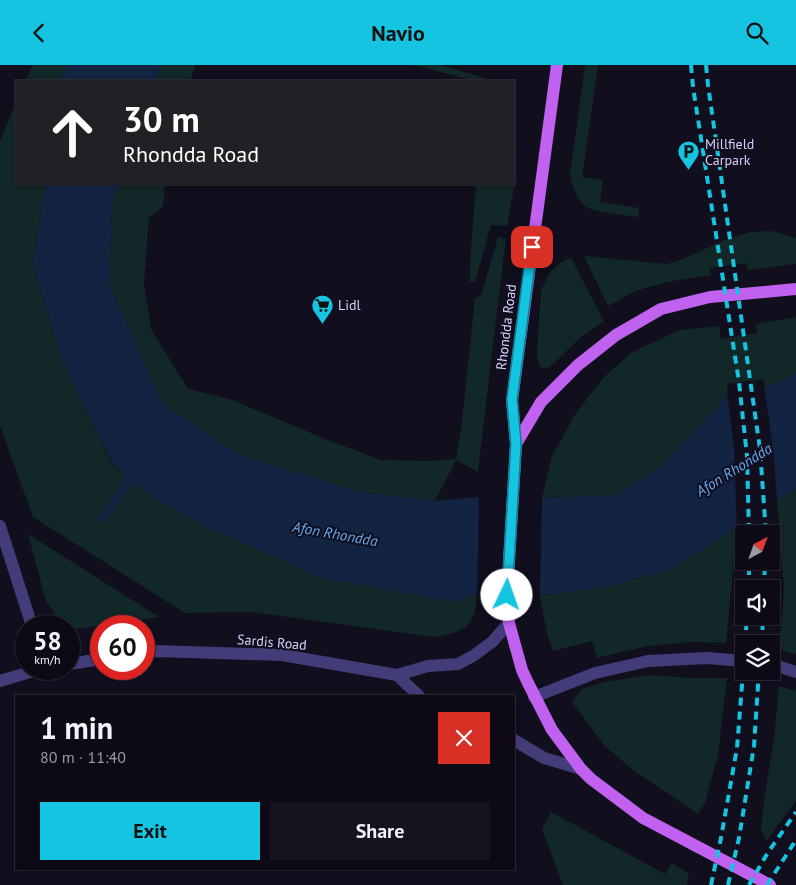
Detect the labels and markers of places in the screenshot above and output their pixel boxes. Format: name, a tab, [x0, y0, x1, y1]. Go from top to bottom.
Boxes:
place label: Millfield Carpark	[705, 135, 754, 169]
parking icon: Millfield Carpark	[677, 140, 701, 171]
pin	[511, 226, 553, 268]
supermarket icon: Lidl	[310, 293, 334, 324]
place label: Lidl	[338, 296, 361, 314]

